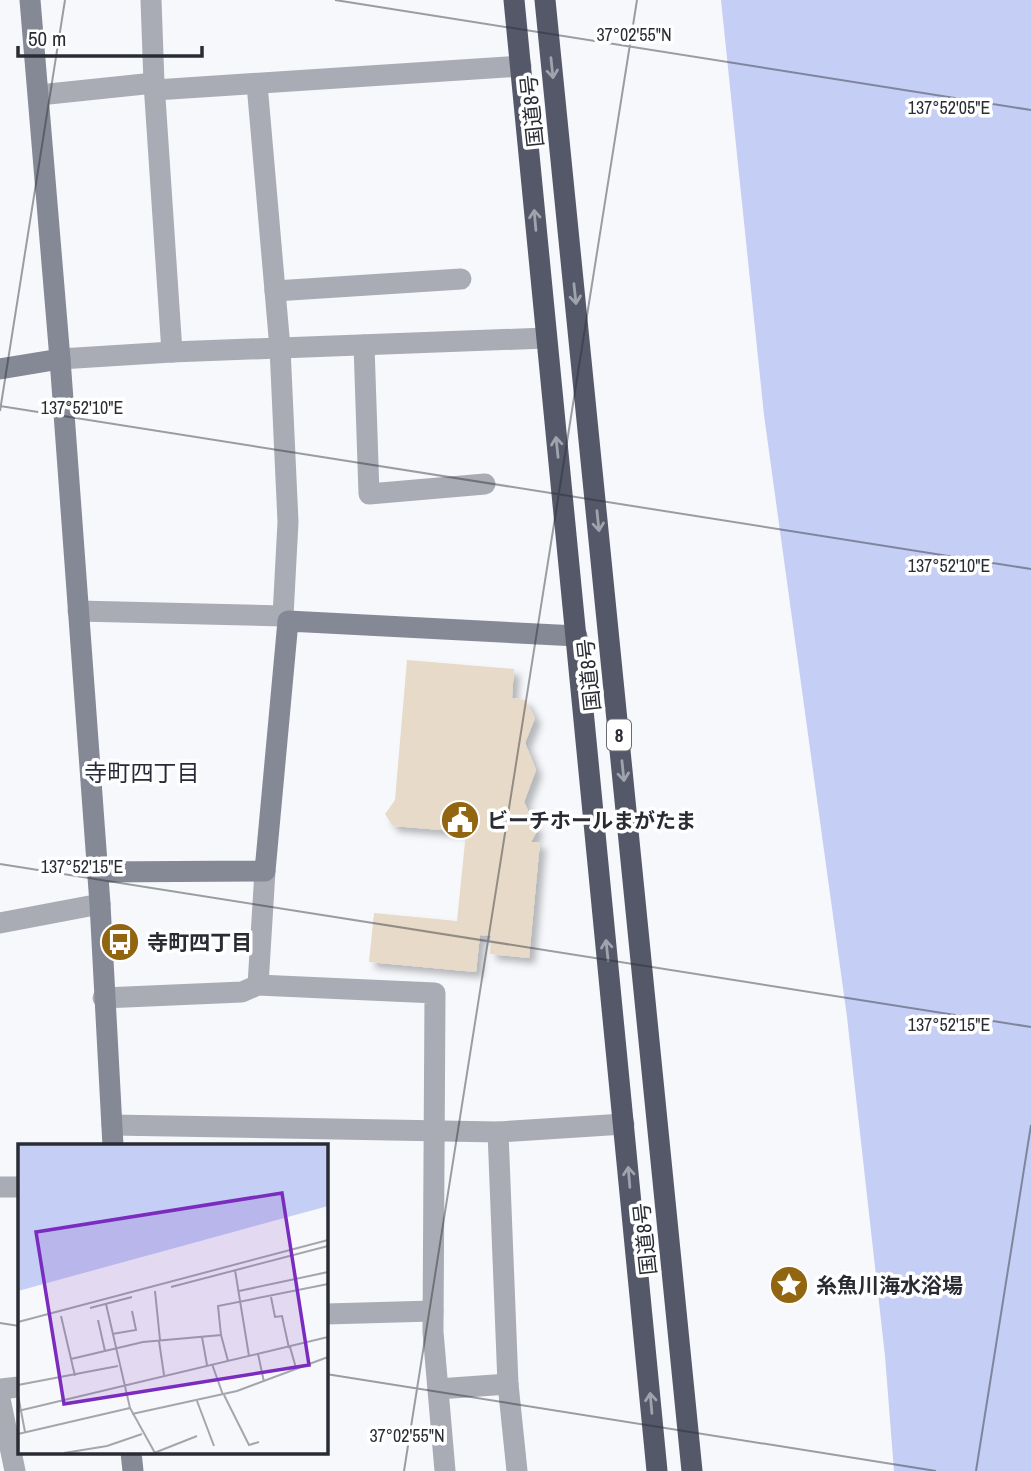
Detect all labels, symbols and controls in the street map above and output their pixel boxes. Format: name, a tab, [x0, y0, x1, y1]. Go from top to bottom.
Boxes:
scale bar	[18, 14, 201, 58]
text: 37°02'55"N	[596, 22, 672, 47]
text: 50 m	[28, 24, 66, 53]
one-way arrow	[546, 56, 559, 79]
street label: 国道8号	[514, 73, 550, 149]
text: 137°52'05"E	[908, 95, 990, 120]
one-way arrow	[528, 210, 541, 232]
one-way arrow	[569, 282, 582, 305]
text: 137°52'10"E	[41, 395, 123, 420]
one-way arrow	[551, 436, 564, 459]
one-way arrow	[591, 509, 604, 531]
text: 137°52'10"E	[908, 553, 990, 578]
street label: 国道8号	[571, 637, 607, 713]
road number: 8	[607, 720, 631, 750]
district label: 寺町四丁目	[85, 757, 200, 788]
one-way arrow	[617, 760, 630, 782]
public building icon: ビーチホールまがたま	[439, 799, 481, 841]
place label: ビーチホールまがたま	[487, 806, 696, 835]
text: 137°52'15"E	[41, 854, 123, 879]
bus stop icon: 寺町四丁目	[99, 921, 141, 963]
place label: 寺町四丁目	[147, 928, 252, 957]
one-way arrow	[601, 939, 614, 962]
text: 137°52'15"E	[908, 1012, 990, 1037]
inset map	[18, 1144, 327, 1454]
one-way arrow	[622, 1166, 635, 1188]
street label: 国道8号	[627, 1201, 663, 1277]
place icon: 糸魚川海水浴場	[768, 1264, 810, 1306]
place label: 糸魚川海水浴場	[816, 1271, 963, 1300]
one-way arrow	[644, 1392, 657, 1415]
text: 37°02'55"N	[369, 1423, 445, 1448]

